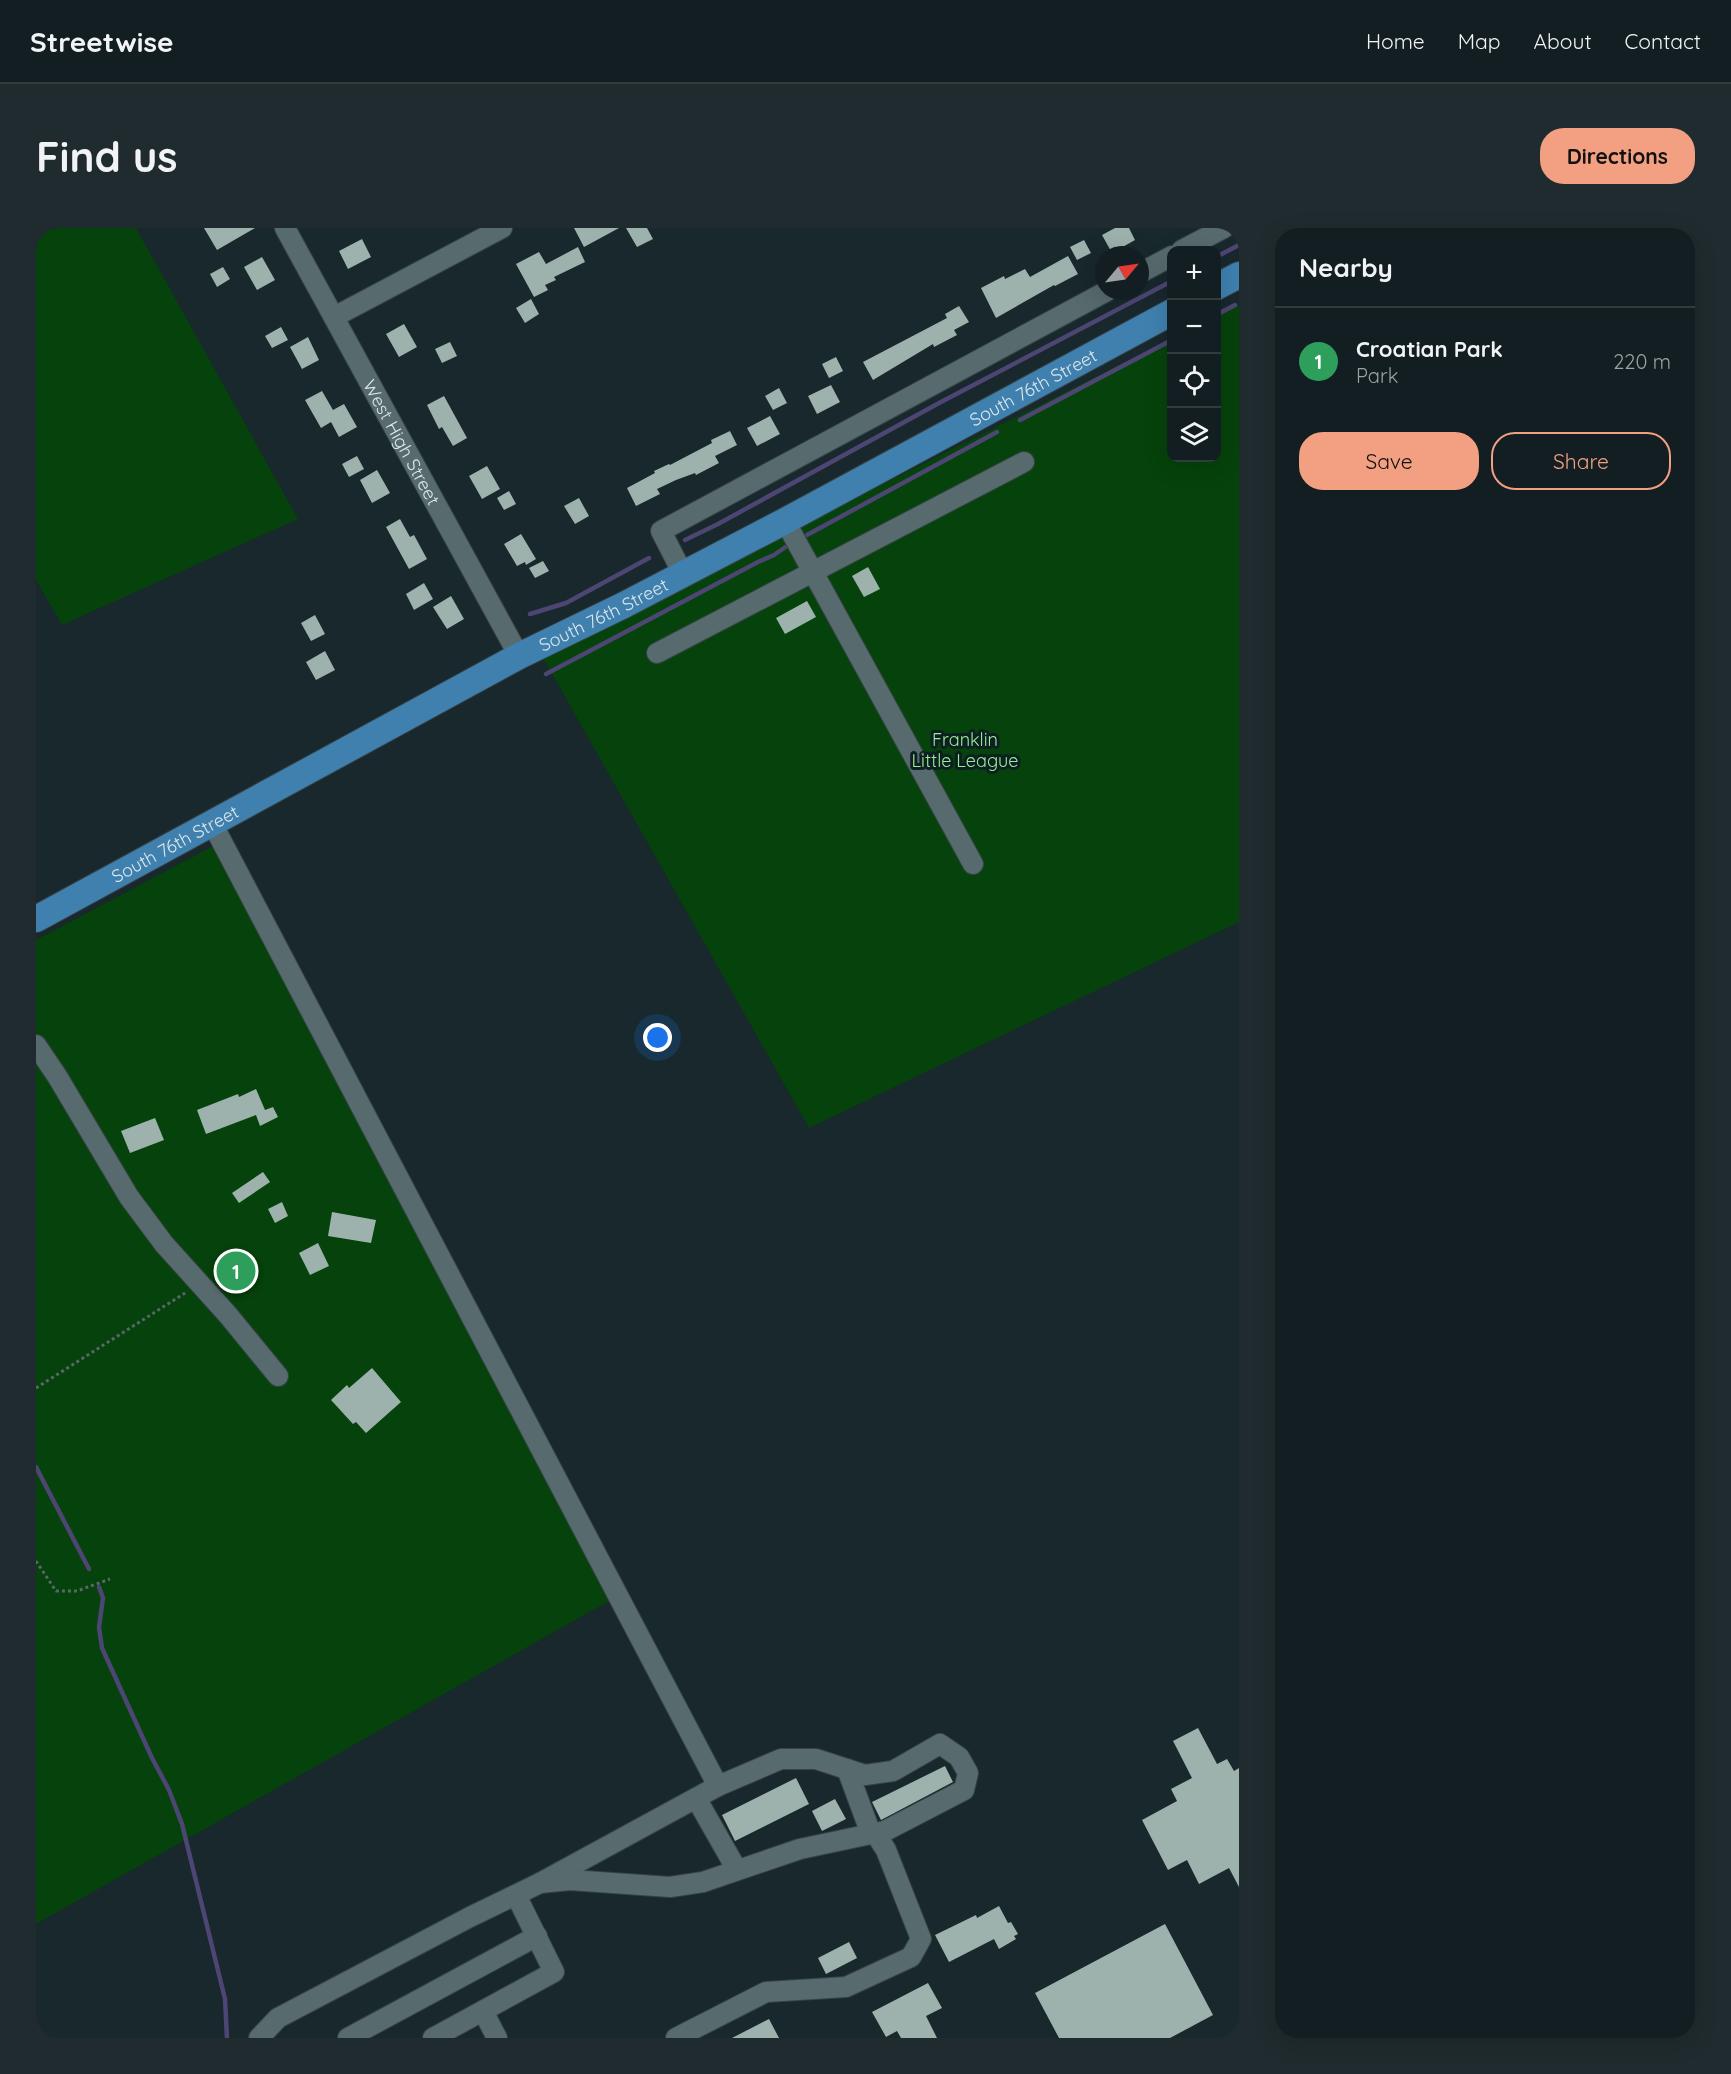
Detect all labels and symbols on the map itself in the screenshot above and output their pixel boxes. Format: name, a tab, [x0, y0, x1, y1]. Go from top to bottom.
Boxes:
north arrow	[1095, 246, 1149, 300]
street label: South 76th Street	[965, 343, 1101, 431]
street label: West High Street	[359, 375, 446, 509]
street label: South 76th Street	[535, 573, 672, 656]
park label: Franklin Little League	[912, 728, 1018, 772]
street label: South 76th Street	[107, 800, 242, 887]
your location	[643, 1023, 672, 1052]
pin: 1	[216, 1248, 256, 1294]

